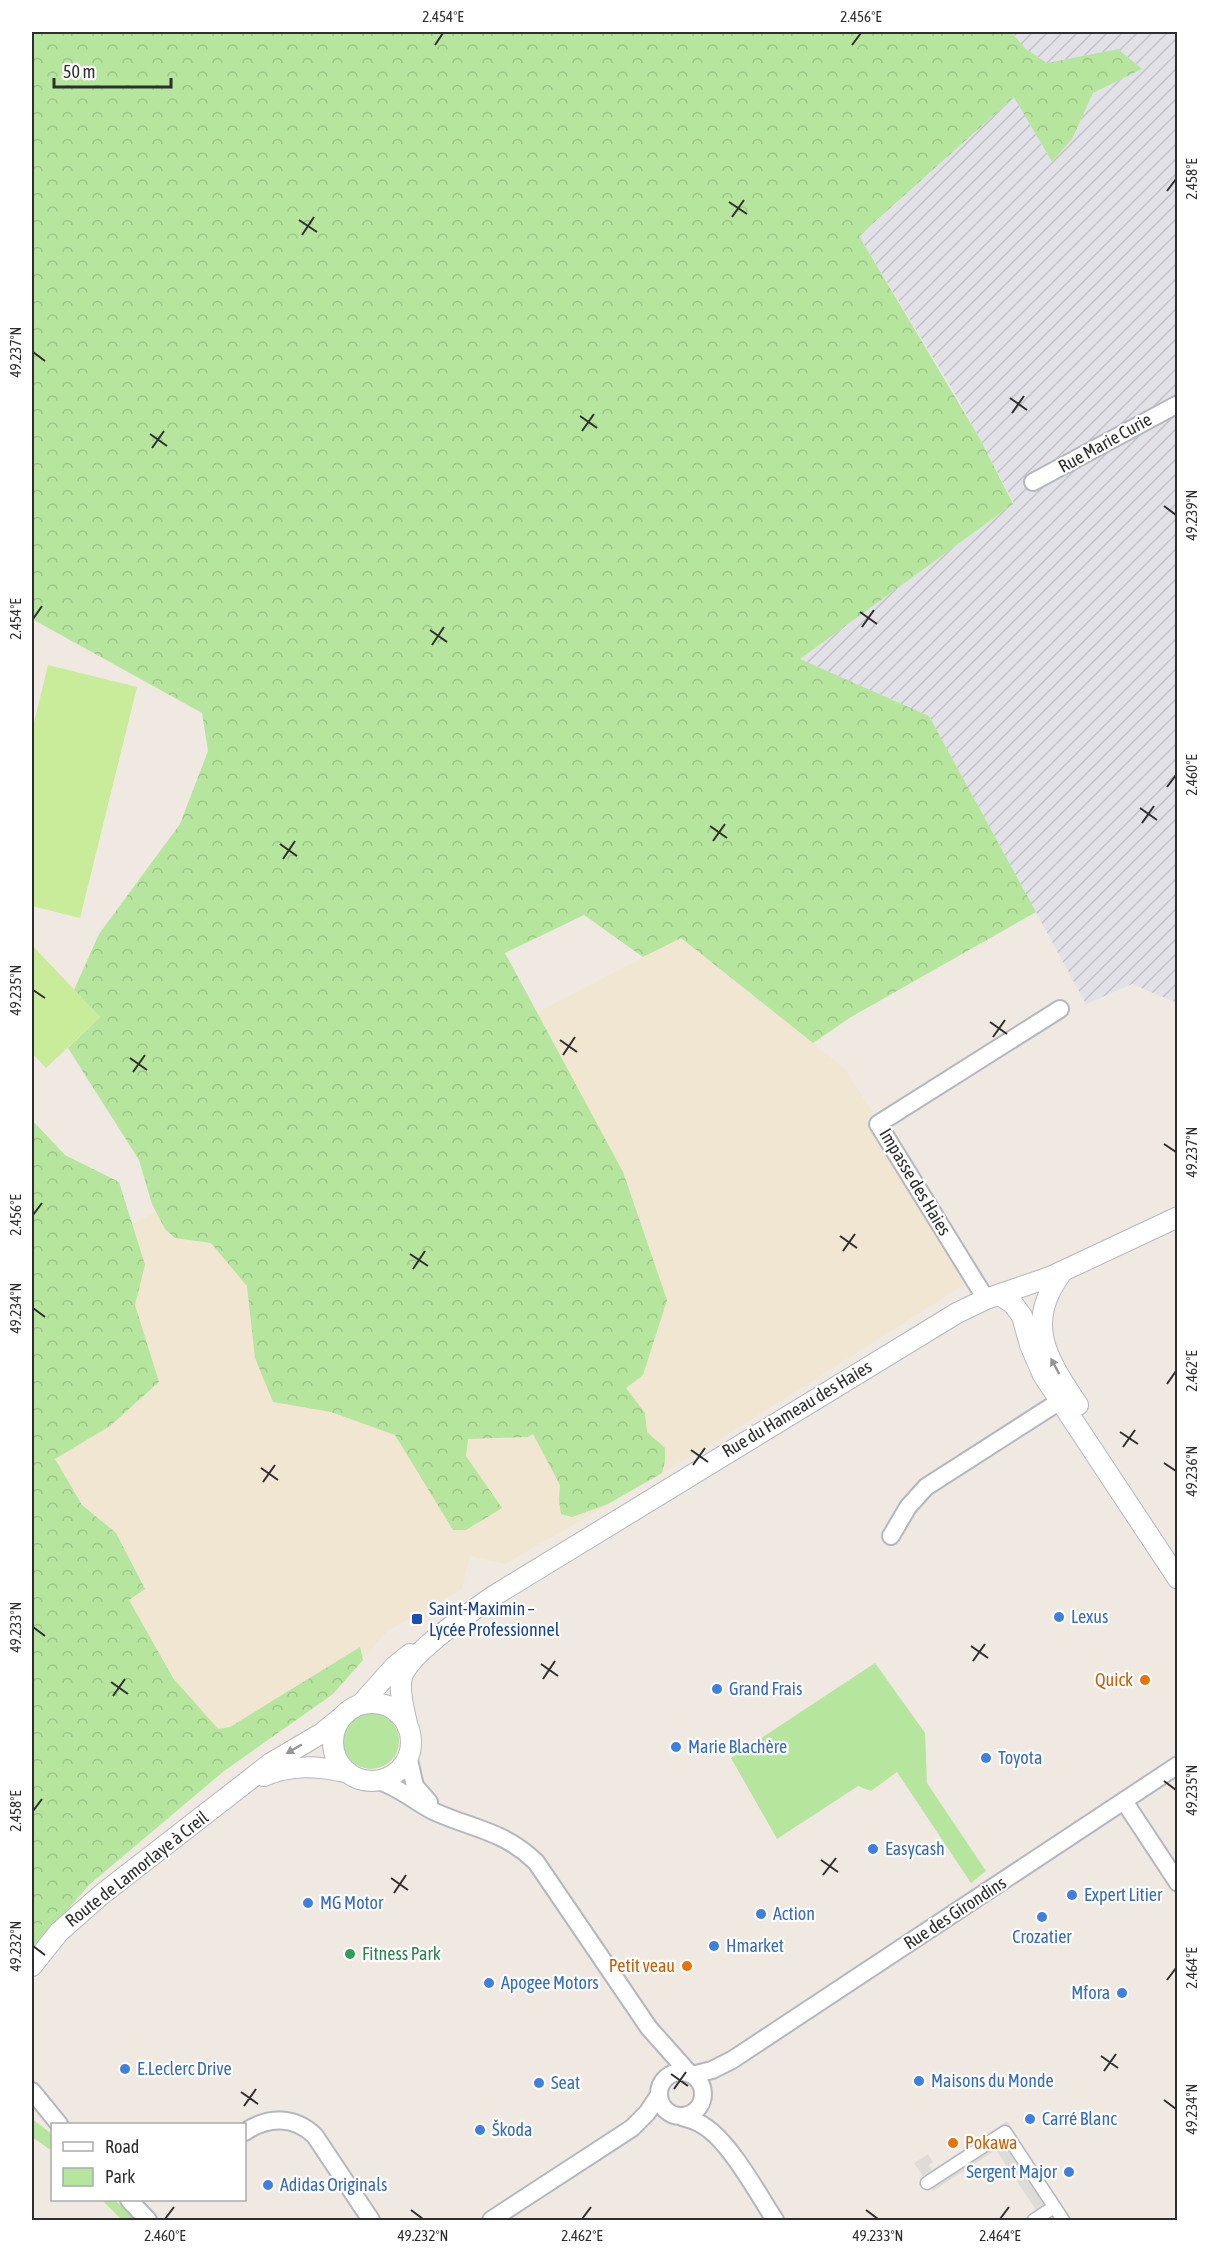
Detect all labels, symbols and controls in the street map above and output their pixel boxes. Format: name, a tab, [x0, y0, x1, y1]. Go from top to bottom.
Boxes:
text: 2.454°E	[422, 8, 464, 25]
text: 2.456°E	[840, 8, 882, 25]
scale bar	[54, 51, 171, 89]
text: 50 m	[63, 61, 95, 82]
text: 2.458°E	[1183, 158, 1200, 200]
text: 49.237°N	[7, 327, 24, 377]
street label: Rue Marie Curie	[1055, 408, 1155, 477]
text: 49.239°N	[1183, 490, 1200, 540]
text: 2.454°E	[7, 598, 24, 640]
text: 2.460°E	[1183, 754, 1200, 796]
text: 49.235°N	[7, 965, 24, 1015]
street label: Impasse des Haies	[875, 1125, 956, 1239]
text: 49.237°N	[1183, 1127, 1200, 1177]
text: 2.456°E	[7, 1194, 24, 1236]
text: 49.234°N	[7, 1283, 24, 1333]
text: 2.462°E	[1183, 1350, 1200, 1392]
street label: Rue du Hameau des Haies	[718, 1356, 875, 1461]
one-way arrow	[1050, 1357, 1060, 1374]
text: 49.236°N	[1183, 1446, 1200, 1496]
place label: Saint-Maximin – Lycée Professionnel	[429, 1598, 560, 1640]
text: 49.233°N	[7, 1602, 24, 1652]
place label: Lexus	[1071, 1606, 1108, 1627]
marker: Lexus	[1052, 1610, 1066, 1624]
marker: Saint-Maximin – Lycée Professionnel	[410, 1612, 424, 1626]
place label: Quick	[1095, 1669, 1133, 1690]
marker: Quick	[1138, 1673, 1152, 1687]
place label: Grand Frais	[729, 1678, 802, 1699]
marker: Grand Frais	[710, 1682, 724, 1696]
place label: Marie Blachère	[688, 1736, 787, 1757]
marker: Marie Blachère	[669, 1740, 683, 1754]
one-way arrow	[285, 1744, 302, 1754]
place label: Toyota	[998, 1747, 1042, 1768]
marker: Toyota	[979, 1751, 993, 1765]
text: 49.235°N	[1183, 1765, 1200, 1815]
text: 2.458°E	[7, 1790, 24, 1832]
street label: Route de Lamorlaye à Creil	[61, 1806, 212, 1931]
place label: Easycash	[885, 1838, 945, 1859]
marker: Easycash	[866, 1842, 880, 1856]
street label: Rue des Girondins	[900, 1872, 1010, 1953]
place label: Expert Litier	[1084, 1884, 1163, 1905]
marker: Expert Litier	[1065, 1888, 1079, 1902]
place label: MG Motor	[320, 1892, 384, 1913]
marker: MG Motor	[301, 1896, 315, 1910]
place label: Action	[773, 1903, 815, 1924]
marker: Action	[754, 1907, 768, 1921]
marker: Crozatier	[1035, 1910, 1049, 1924]
text: 49.232°N	[7, 1921, 24, 1971]
place label: Crozatier	[1012, 1926, 1072, 1947]
place label: Hmarket	[726, 1935, 784, 1956]
marker: Hmarket	[707, 1939, 721, 1953]
place label: Fitness Park	[362, 1943, 441, 1964]
marker: Fitness Park	[343, 1947, 357, 1961]
text: 2.464°E	[1183, 1947, 1200, 1989]
place label: Petit veau	[609, 1955, 675, 1976]
marker: Petit veau	[680, 1959, 694, 1973]
place label: Apogee Motors	[501, 1972, 599, 1993]
marker: Apogee Motors	[482, 1976, 496, 1990]
place label: Mfora	[1071, 1982, 1110, 2003]
marker: Mfora	[1115, 1986, 1129, 2000]
place label: E.Leclerc Drive	[137, 2058, 232, 2079]
marker: E.Leclerc Drive	[118, 2062, 132, 2076]
place label: Maisons du Monde	[931, 2070, 1054, 2091]
place label: Seat	[551, 2072, 580, 2093]
marker: Maisons du Monde	[912, 2074, 926, 2088]
marker: Seat	[532, 2076, 546, 2090]
text: 49.234°N	[1183, 2084, 1200, 2134]
place label: Carré Blanc	[1042, 2108, 1117, 2129]
marker: Carré Blanc	[1023, 2112, 1037, 2126]
place label: Škoda	[492, 2119, 532, 2140]
legend	[51, 2123, 246, 2201]
marker: Škoda	[473, 2123, 487, 2137]
place label: Pokawa	[965, 2132, 1017, 2153]
text: Road	[105, 2136, 139, 2157]
marker: Pokawa	[946, 2136, 960, 2150]
place label: Sergent Major	[966, 2161, 1058, 2182]
marker: Sergent Major	[1062, 2165, 1076, 2179]
text: Park	[105, 2166, 135, 2187]
place label: Adidas Originals	[280, 2174, 387, 2195]
marker: Adidas Originals	[261, 2178, 275, 2192]
text: 2.460°E	[144, 2227, 186, 2244]
text: 49.232°N	[398, 2227, 448, 2244]
text: 2.462°E	[561, 2227, 603, 2244]
text: 49.233°N	[853, 2227, 903, 2244]
text: 2.464°E	[979, 2227, 1021, 2244]

